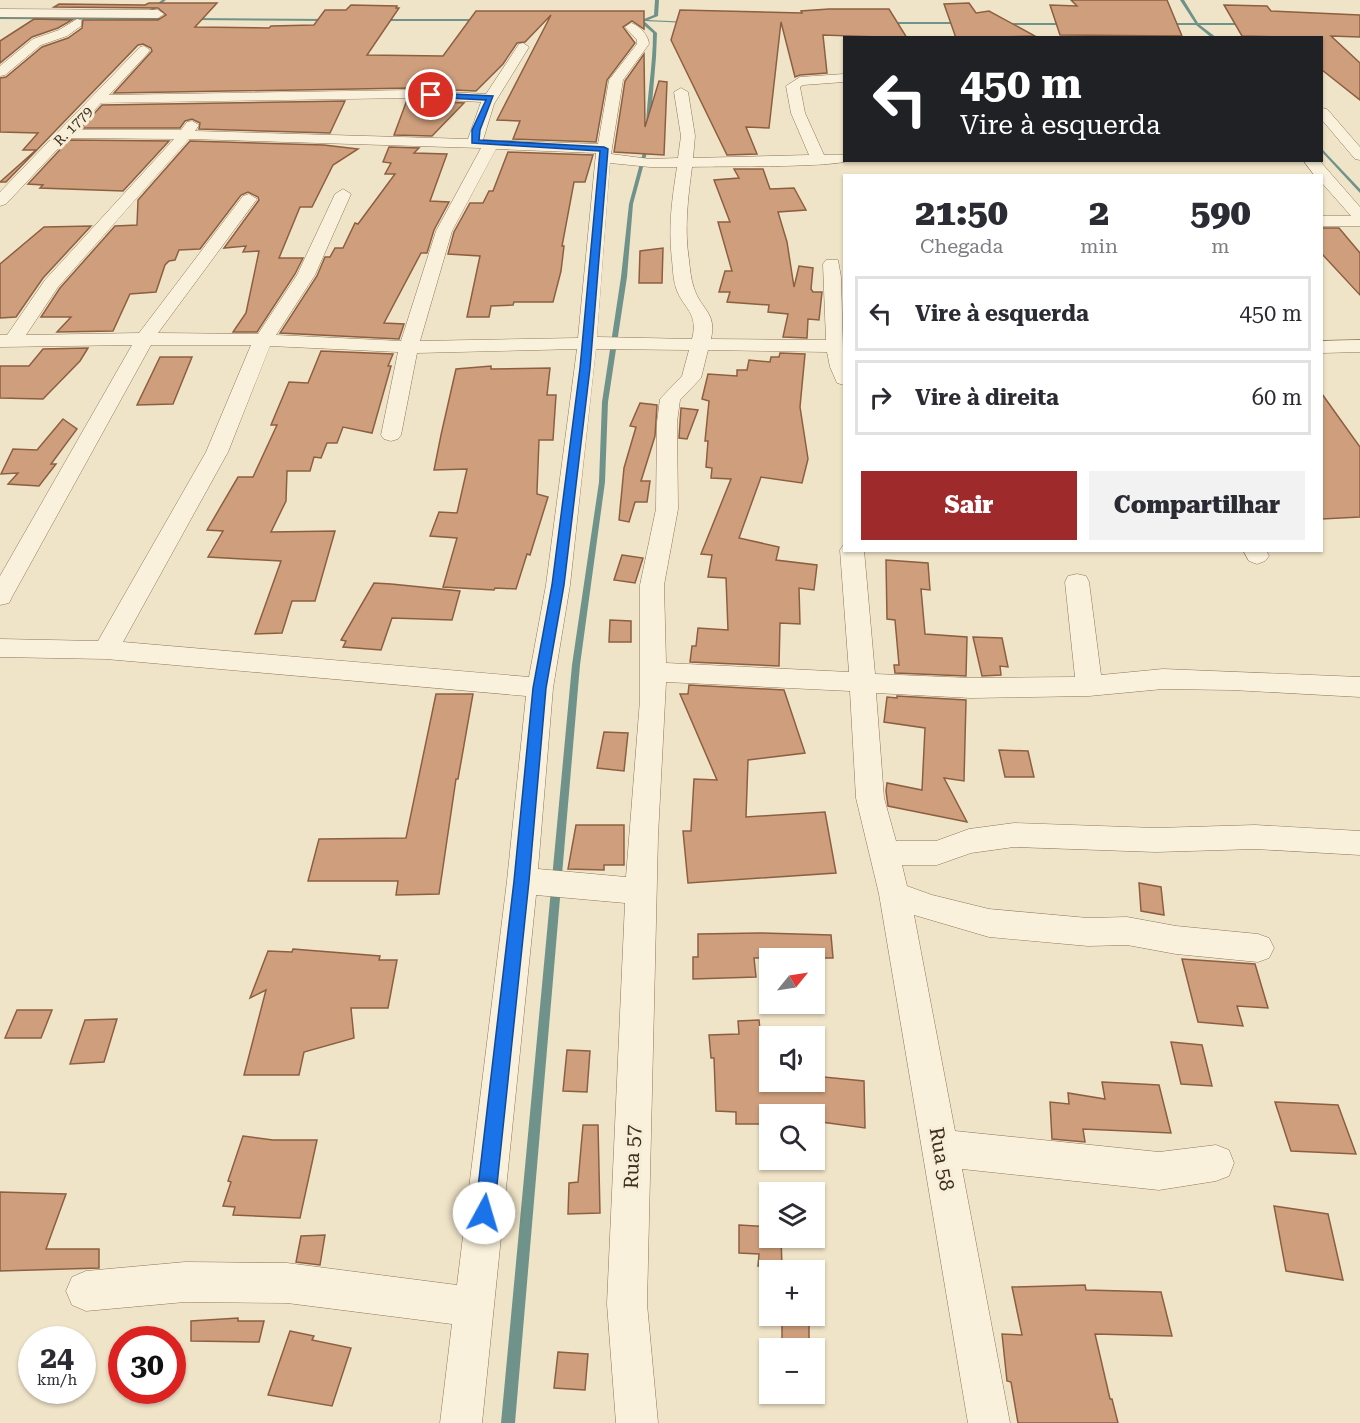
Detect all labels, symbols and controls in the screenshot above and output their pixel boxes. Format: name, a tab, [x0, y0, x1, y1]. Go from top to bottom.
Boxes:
text: 450 m	[960, 59, 1082, 108]
icon: left	[861, 60, 939, 138]
pin	[405, 69, 456, 120]
icon: arrive	[414, 78, 447, 111]
street label: R. 1779	[50, 103, 96, 149]
text: Vire à esquerda	[960, 109, 1161, 141]
text: 21:50	[915, 192, 1008, 234]
text: 2	[1089, 192, 1109, 234]
text: 590	[1190, 192, 1251, 234]
text: Chegada	[920, 234, 1003, 258]
text: min	[1080, 234, 1118, 258]
text: m	[1211, 234, 1230, 258]
icon: left	[864, 297, 897, 330]
text: Vire à esquerda	[915, 301, 1089, 326]
text: 450 m	[1239, 301, 1302, 326]
icon: right	[864, 381, 897, 414]
text: Vire à direita	[915, 385, 1059, 410]
text: 60 m	[1252, 385, 1302, 410]
button: Sair	[861, 471, 1077, 540]
button: Compartilhar	[1089, 471, 1305, 540]
north arrow	[759, 948, 825, 1014]
map controls	[759, 948, 825, 1404]
button: sound	[759, 1026, 825, 1092]
button: search	[759, 1104, 825, 1170]
street label: Rua 57	[619, 1124, 645, 1190]
street label: Rua 58	[925, 1125, 959, 1193]
position arrow	[452, 1181, 516, 1245]
button: layers	[759, 1182, 825, 1248]
button: +	[759, 1260, 825, 1326]
speed limit sign: 30	[108, 1326, 186, 1404]
button: −	[759, 1338, 825, 1404]
text: 24	[40, 1340, 74, 1375]
text: km/h	[37, 1371, 77, 1389]

